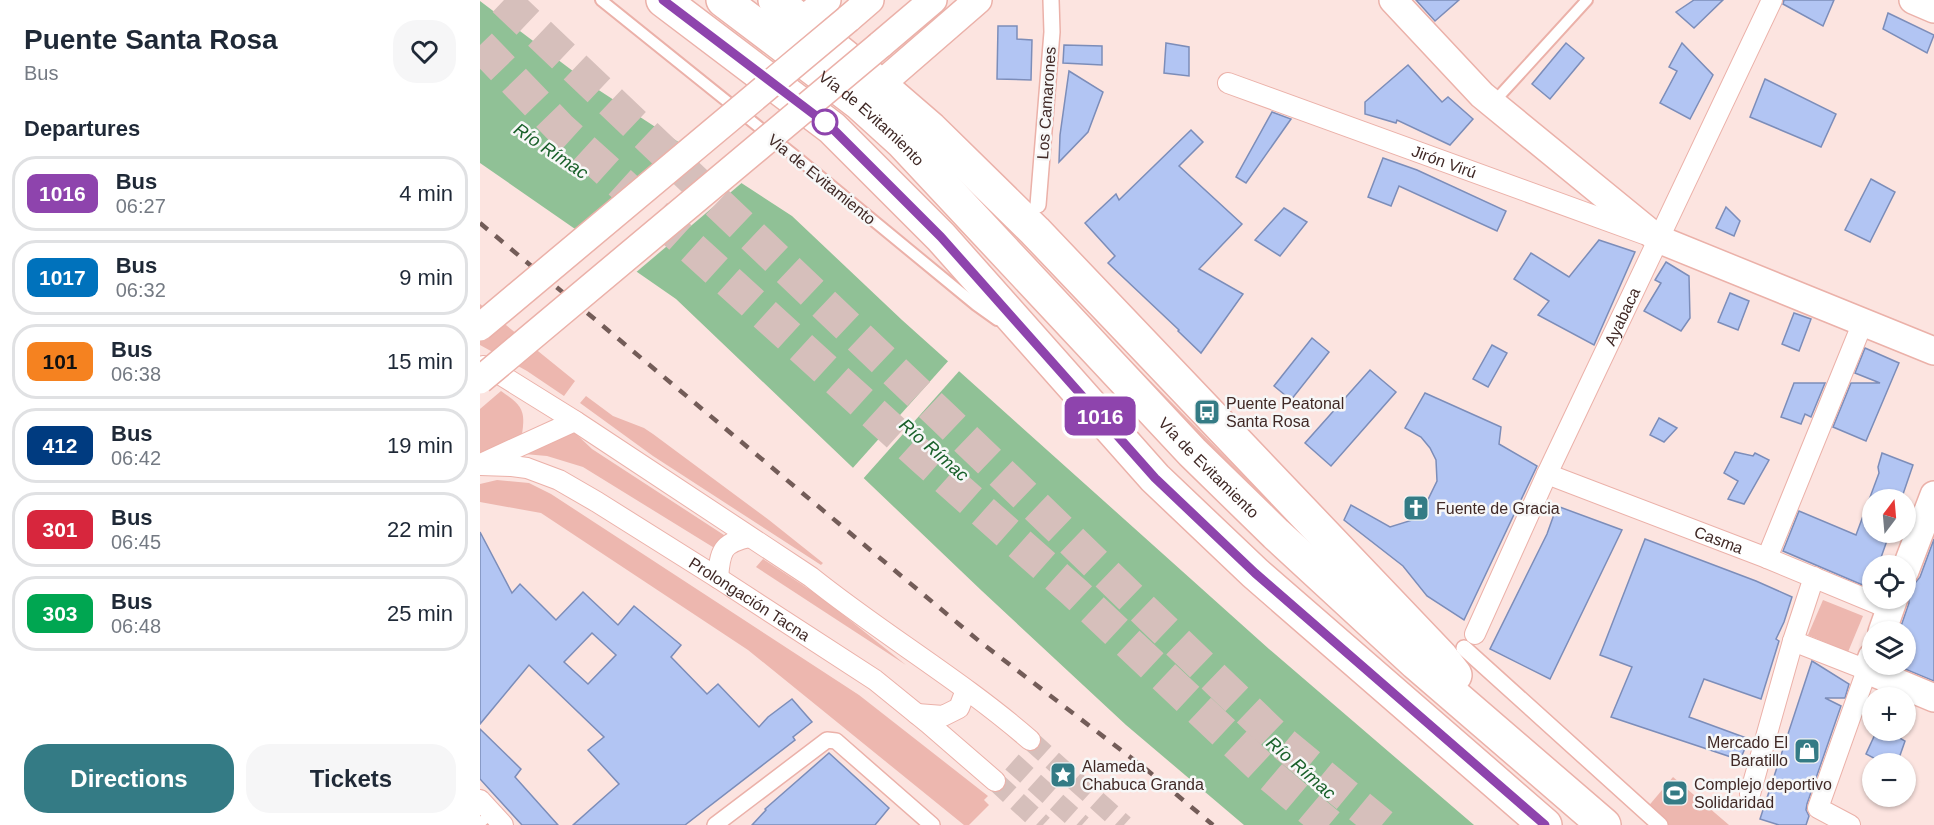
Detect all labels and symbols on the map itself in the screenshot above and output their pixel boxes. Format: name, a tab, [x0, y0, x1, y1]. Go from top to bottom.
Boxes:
street label: Los Camarones	[1034, 46, 1059, 160]
street label: Vía de Evitamiento	[815, 68, 927, 169]
unlabelled marker	[812, 109, 838, 135]
water label: Río Rímac	[510, 119, 592, 183]
street label: Via de Evitamiento	[765, 131, 879, 228]
street label: Jirón Virú	[1409, 142, 1479, 181]
street label: Ayabaca	[1601, 285, 1643, 348]
place label: Puente Peatonal Santa Rosa	[1226, 395, 1344, 430]
line badge: 1016	[1058, 396, 1142, 436]
bus stop icon: Puente Peatonal Santa Rosa	[1192, 397, 1222, 427]
street label: Vía de Evitamiento	[1155, 414, 1262, 521]
water label: Río Rímac	[895, 415, 973, 485]
north arrow	[1862, 489, 1916, 543]
church icon: Fuente de Gracia	[1401, 493, 1431, 523]
place label: Fuente de Gracia	[1436, 500, 1560, 517]
street label: Casma	[1692, 523, 1746, 557]
street label: Prolongación Tacna	[686, 554, 813, 644]
water label: Río Rímac	[1262, 733, 1340, 803]
place label: Mercado El Baratillo	[1707, 734, 1788, 769]
shop icon: Mercado El Baratillo	[1792, 736, 1822, 766]
place label: Alameda Chabuca Granda	[1082, 758, 1204, 793]
place icon: Alameda Chabuca Granda	[1048, 760, 1078, 790]
place label: Complejo deportivo Solidaridad	[1694, 776, 1832, 811]
sports icon: Complejo deportivo Solidaridad	[1660, 778, 1690, 808]

